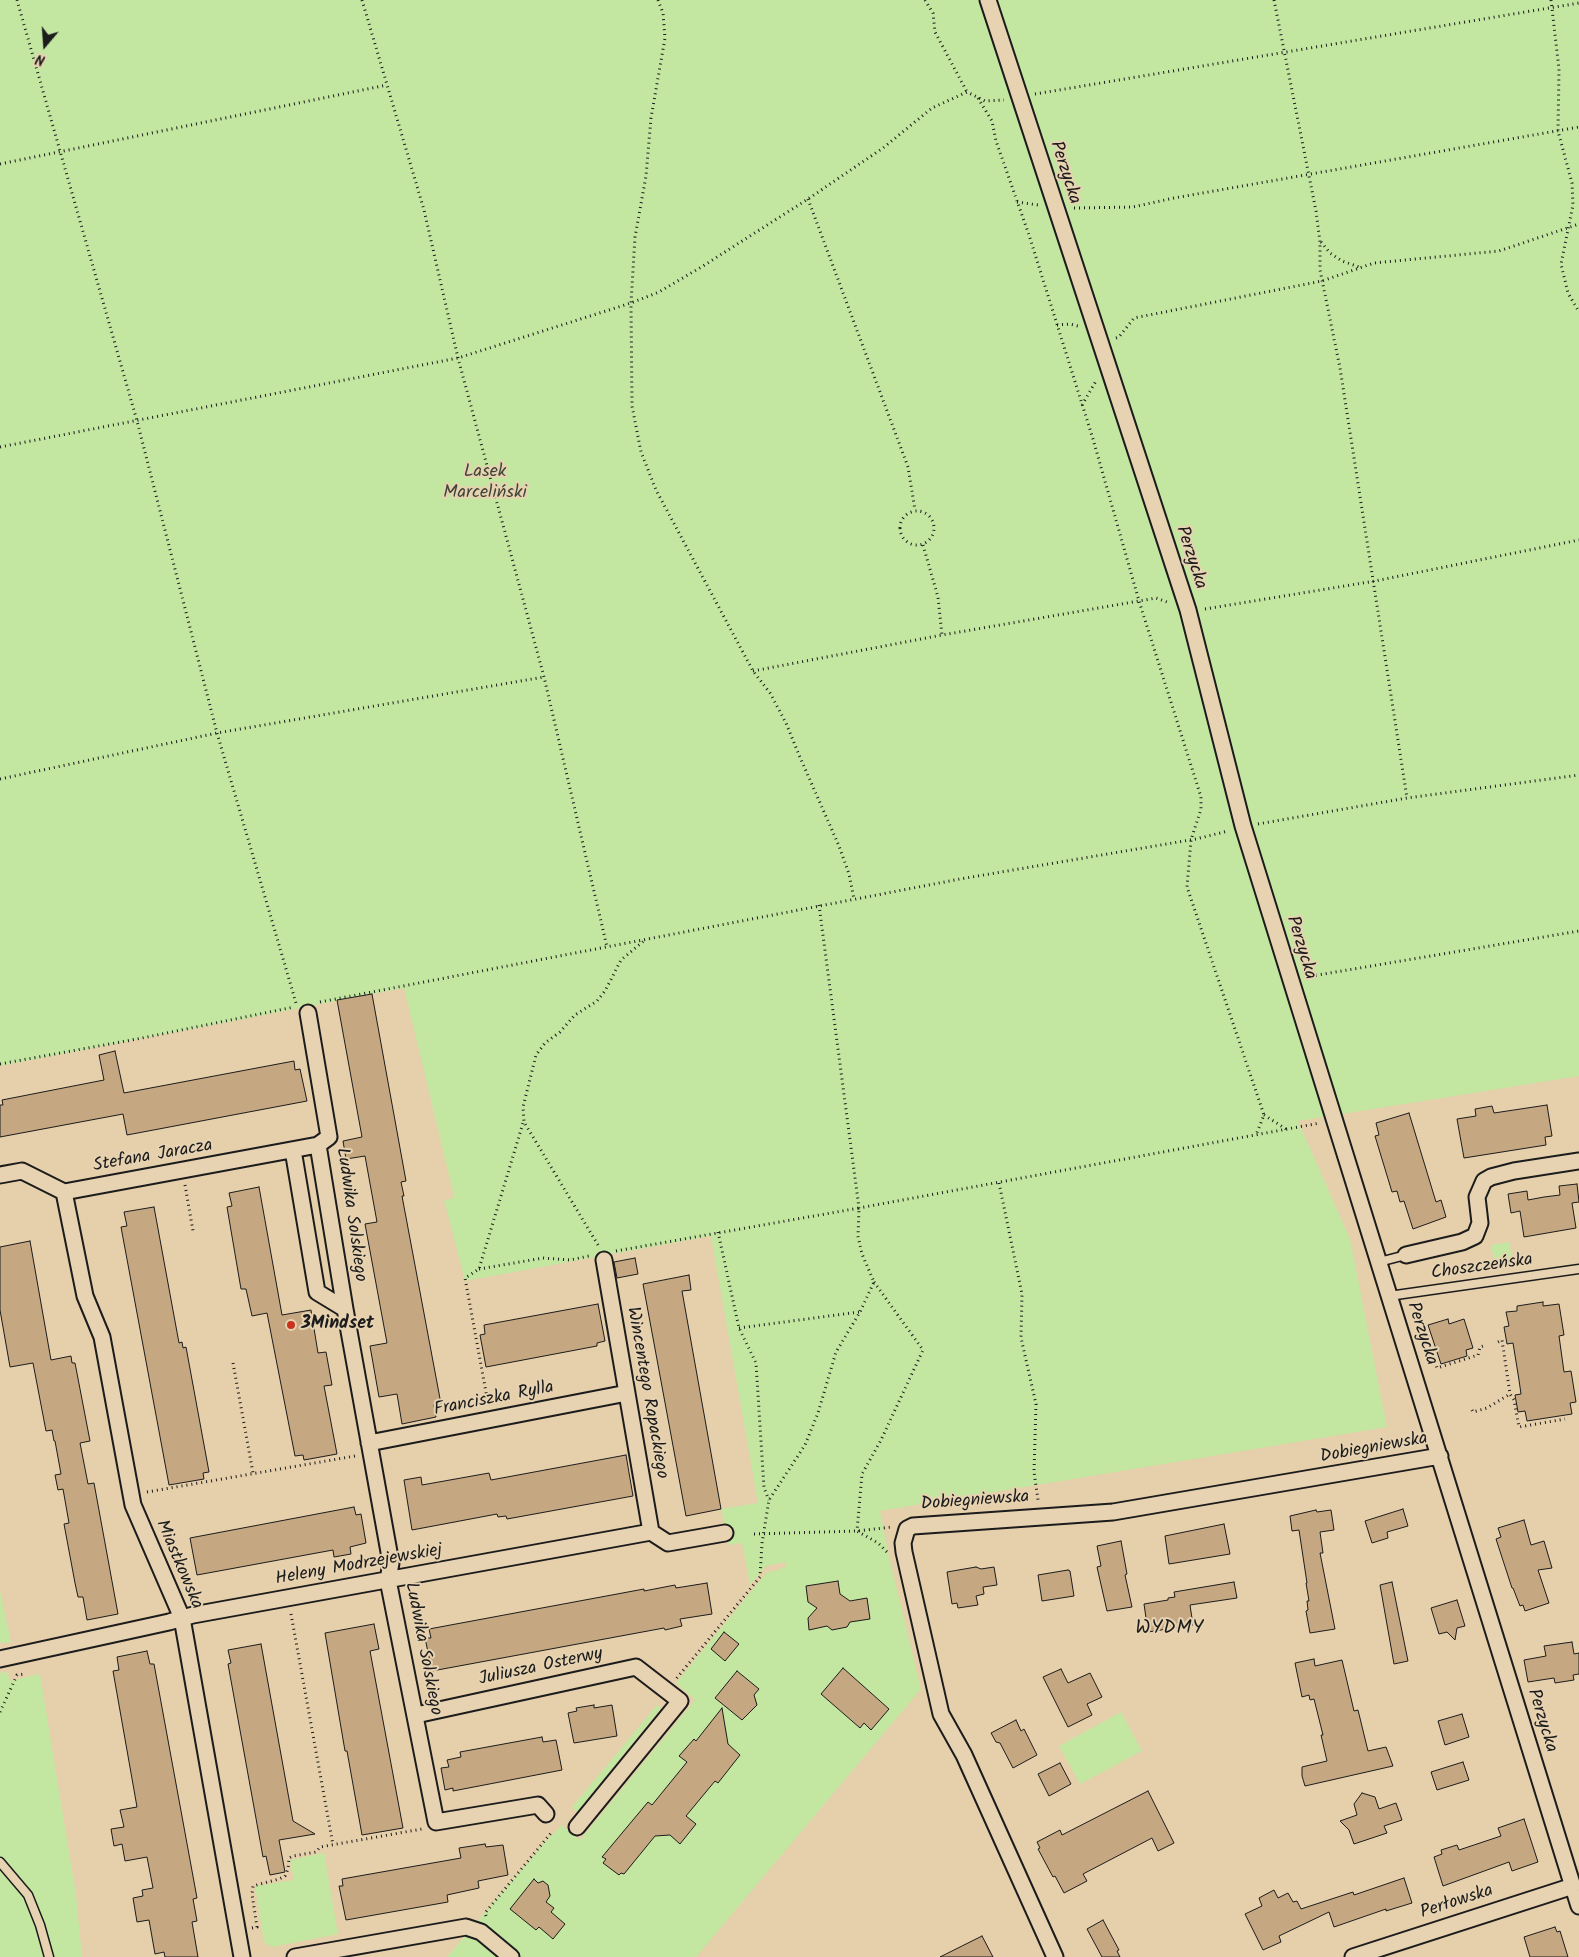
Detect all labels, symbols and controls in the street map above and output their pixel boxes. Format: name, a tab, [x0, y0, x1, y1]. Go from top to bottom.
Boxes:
north arrow	[20, 20, 70, 70]
text: N	[33, 47, 48, 71]
street label: Perzycka	[1044, 139, 1084, 207]
park label: Lasek Marceliński	[443, 462, 527, 504]
street label: Perzycka	[1170, 524, 1210, 592]
street label: Perzycka	[1280, 914, 1320, 982]
street label: Stefana Jaracza	[92, 1136, 214, 1178]
street label: Ludwika Solskiego	[330, 1147, 370, 1283]
street label: Choszczeńska	[1430, 1250, 1534, 1286]
street label: Perzycka	[1401, 1300, 1441, 1368]
street label: Wincentego Rapackiego	[620, 1305, 672, 1481]
place label: 3Mindset	[301, 1314, 374, 1336]
marker: 3Mindset	[285, 1319, 297, 1331]
street label: Franciszka Rylla	[432, 1378, 556, 1422]
street label: Dobiegniewska	[1319, 1429, 1429, 1469]
street label: Dobiegniewska	[920, 1487, 1030, 1517]
street label: Miastkowska	[150, 1517, 206, 1613]
street label: Heleny Modrzejewskiej	[274, 1541, 444, 1591]
street label: Ludwika Solskiego	[398, 1581, 446, 1717]
district label: WYDMY	[1135, 1619, 1205, 1641]
street label: Juliusza Osterwy	[477, 1644, 605, 1692]
street label: Perzycka	[1521, 1687, 1561, 1755]
street label: Perłowska	[1418, 1881, 1496, 1925]

